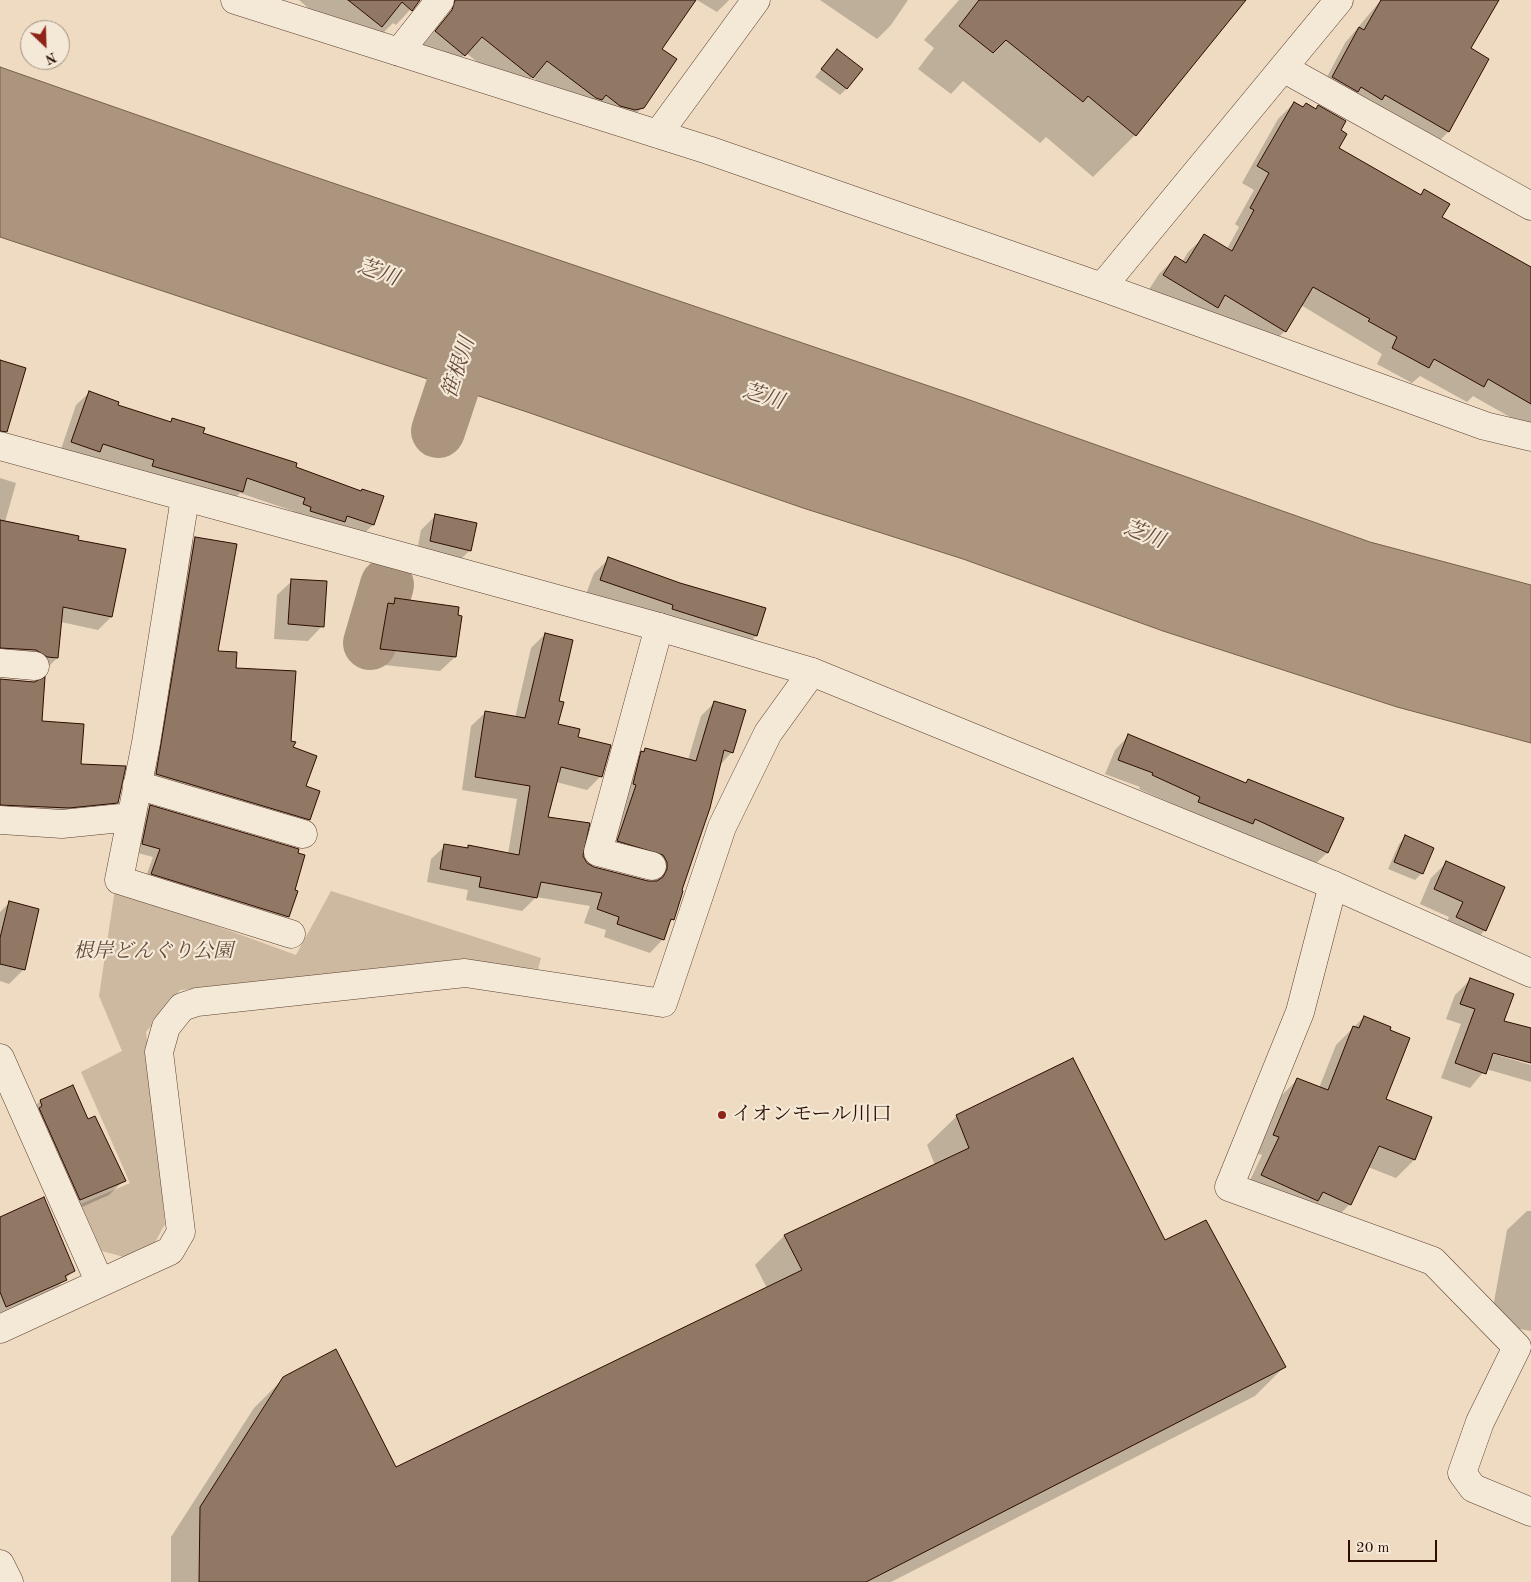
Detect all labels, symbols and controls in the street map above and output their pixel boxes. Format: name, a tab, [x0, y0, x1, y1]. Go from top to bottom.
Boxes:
north arrow	[20, 20, 70, 70]
text: N	[43, 49, 58, 66]
water label: 芝川	[354, 254, 402, 292]
water label: 笹根川	[437, 334, 481, 402]
water label: 芝川	[739, 379, 787, 415]
water label: 芝川	[1120, 516, 1168, 554]
park label: 根岸どんぐり公園	[73, 940, 233, 964]
place label: イオンモール川口	[732, 1103, 891, 1127]
marker: イオンモール川口	[716, 1109, 728, 1121]
scale bar	[1351, 1530, 1440, 1562]
text: 20 m	[1356, 1541, 1390, 1556]

